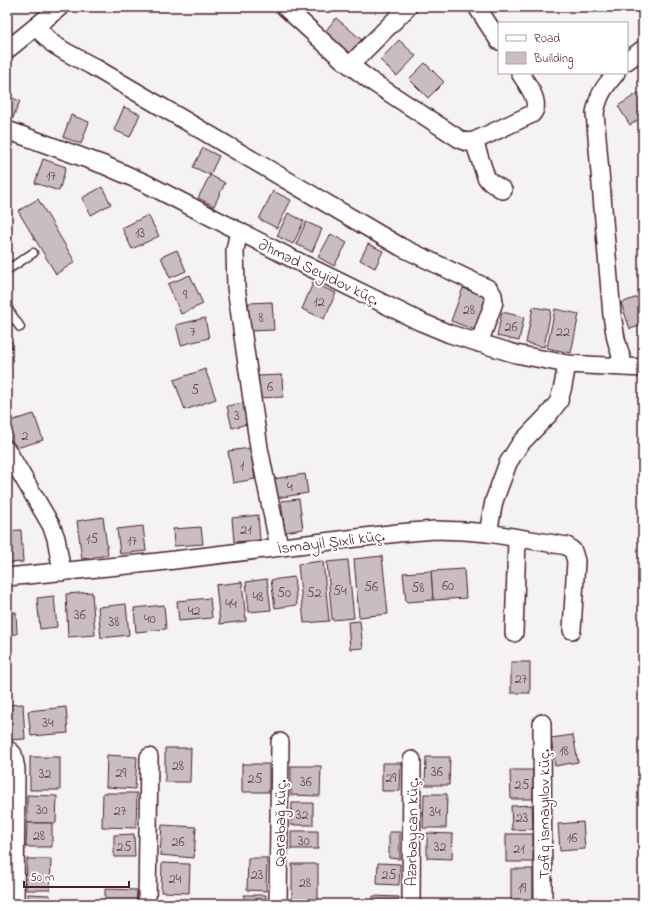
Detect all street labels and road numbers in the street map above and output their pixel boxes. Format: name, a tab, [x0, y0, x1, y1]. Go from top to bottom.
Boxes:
street label: Əhməd Seyidov küç.	[253, 233, 383, 313]
street label: İsmayil Şıxli küç.	[276, 525, 386, 561]
street label: Tofiq İsmayılov küç.	[533, 749, 557, 879]
street label: Azərbaycan küç.	[400, 777, 426, 887]
street label: Qarabağ küç.	[268, 779, 294, 867]

